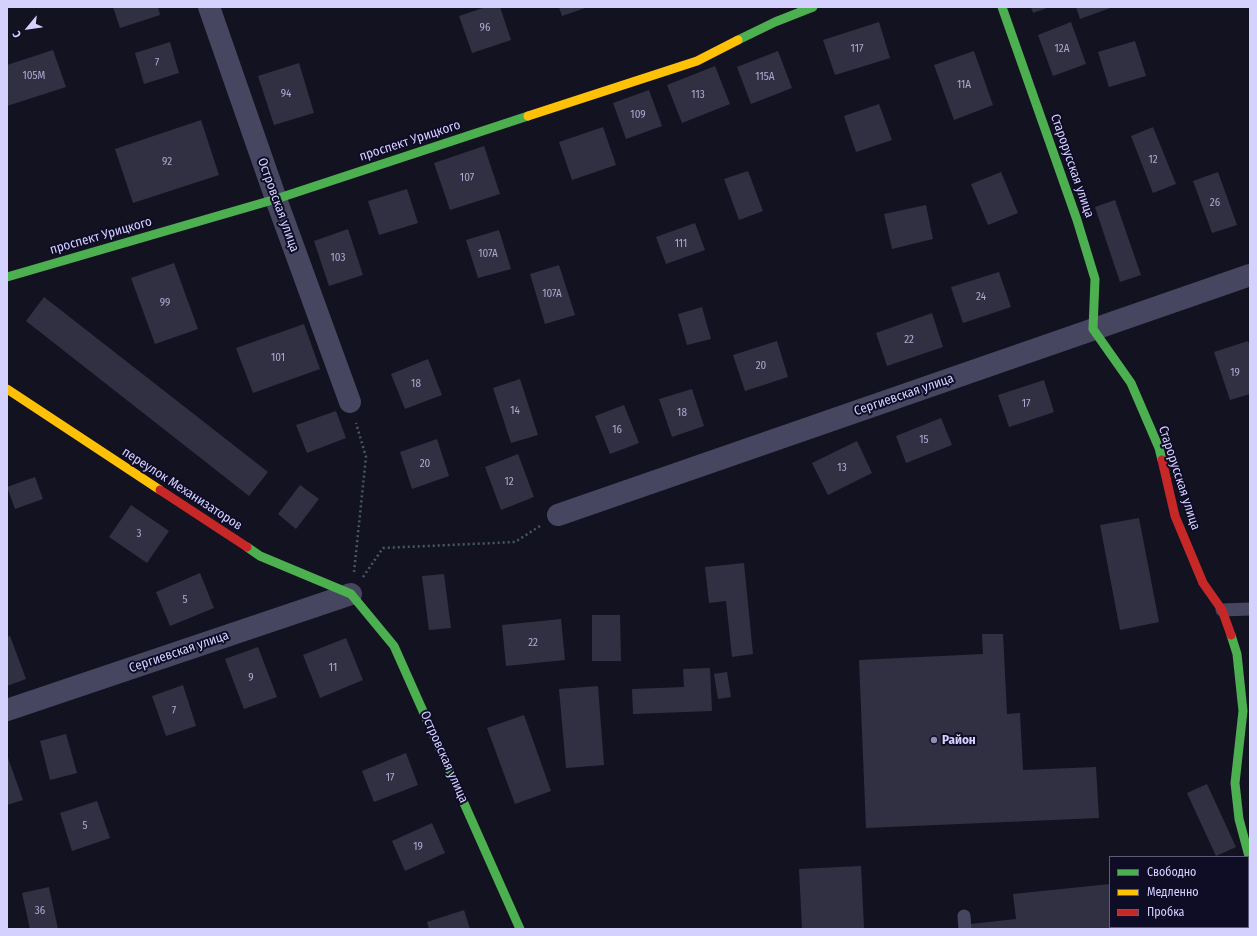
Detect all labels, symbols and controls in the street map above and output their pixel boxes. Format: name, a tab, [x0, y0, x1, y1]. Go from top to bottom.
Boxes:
north arrow	[8, 8, 48, 48]
house number: 96	[480, 21, 490, 35]
text: С	[10, 28, 24, 40]
house number: 117	[851, 42, 863, 56]
house number: 12А	[1055, 42, 1069, 56]
house number: 7	[155, 56, 159, 70]
house number: 105М	[23, 69, 45, 83]
house number: 115А	[755, 70, 775, 84]
house number: 11А	[957, 78, 971, 92]
house number: 94	[281, 87, 291, 101]
house number: 113	[691, 88, 705, 102]
house number: 109	[630, 108, 646, 122]
street label: Старорусская улица	[1047, 112, 1097, 220]
street label: проспект Урицкого	[357, 117, 463, 165]
house number: 12	[1148, 153, 1158, 167]
house number: 92	[162, 155, 172, 169]
street label: Островская улица	[254, 156, 302, 254]
house number: 107	[460, 171, 474, 185]
house number: 26	[1210, 196, 1220, 210]
street label: проспект Урицкого	[48, 214, 154, 258]
house number: 111	[675, 237, 687, 251]
house number: 107А	[478, 247, 498, 261]
house number: 103	[331, 251, 345, 265]
house number: 107А	[542, 287, 562, 301]
house number: 24	[976, 290, 986, 304]
house number: 99	[160, 296, 170, 310]
house number: 22	[904, 333, 914, 347]
house number: 101	[271, 351, 285, 365]
house number: 20	[756, 359, 766, 373]
house number: 19	[1230, 366, 1240, 380]
street label: Сергиевская улица	[852, 371, 956, 419]
house number: 18	[411, 377, 421, 391]
house number: 17	[1022, 397, 1030, 411]
house number: 14	[510, 404, 520, 418]
house number: 18	[677, 406, 687, 420]
house number: 16	[612, 423, 622, 437]
street label: Старорусская улица	[1155, 424, 1203, 532]
house number: 15	[919, 433, 929, 447]
street label: переулок Механизаторов	[119, 444, 245, 534]
house number: 20	[420, 457, 430, 471]
house number: 13	[837, 461, 847, 475]
house number: 12	[504, 475, 514, 489]
house number: 3	[137, 527, 141, 541]
house number: 5	[182, 593, 188, 607]
street label: Сергиевская улица	[127, 628, 231, 676]
house number: 22	[528, 636, 538, 650]
house number: 11	[329, 661, 337, 675]
house number: 9	[248, 671, 254, 685]
house number: 7	[172, 704, 176, 718]
street label: Островская улица	[417, 709, 471, 805]
place label: Район	[942, 732, 976, 748]
marker: Район	[929, 735, 939, 745]
house number: 17	[386, 771, 394, 785]
house number: 5	[82, 819, 88, 833]
house number: 19	[413, 840, 423, 854]
legend	[1109, 856, 1249, 928]
text: Свободно	[1147, 865, 1196, 879]
text: Медленно	[1147, 885, 1199, 899]
house number: 36	[35, 904, 45, 918]
text: Пробка	[1147, 905, 1185, 919]

